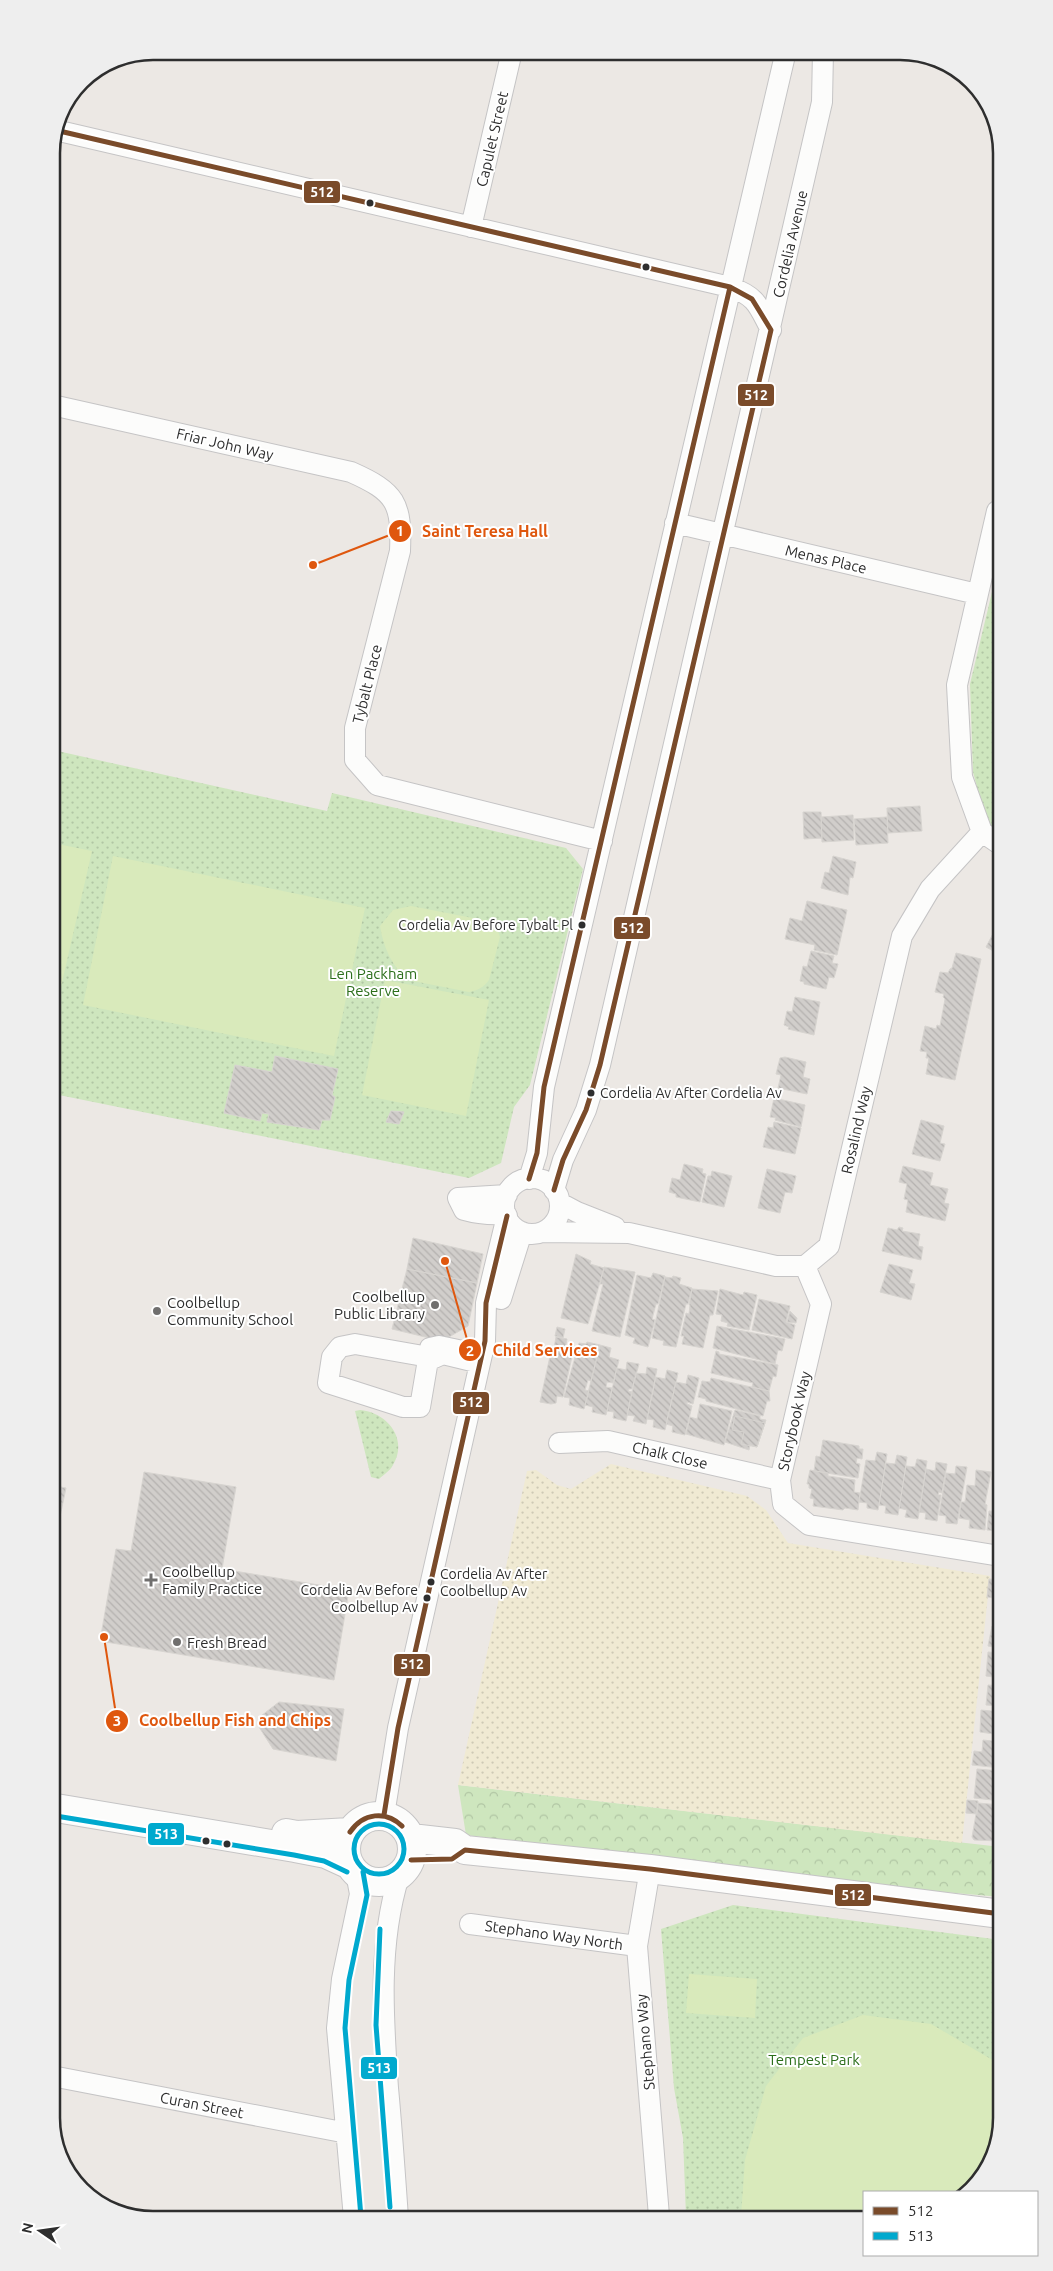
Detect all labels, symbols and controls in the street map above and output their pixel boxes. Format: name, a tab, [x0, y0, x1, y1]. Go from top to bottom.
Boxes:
street label: Capulet Street	[473, 89, 511, 189]
line badge: 512	[303, 180, 341, 204]
text: 512	[310, 184, 334, 200]
street label: Cordelia Avenue	[769, 189, 811, 299]
unlabelled marker	[365, 198, 375, 208]
unlabelled marker	[641, 262, 651, 272]
line badge: 512	[737, 383, 775, 407]
text: 512	[744, 387, 768, 403]
street label: Friar John Way	[175, 425, 275, 463]
callout: Saint Teresa Hall	[387, 516, 558, 547]
text: 1	[396, 522, 404, 539]
text: Saint Teresa Hall	[422, 522, 548, 540]
street label: Menas Place	[783, 541, 869, 577]
street label: Tybalt Place	[349, 643, 385, 725]
line badge: 512	[613, 916, 651, 940]
place label: Cordelia Av Before Tybalt Pl	[398, 917, 573, 933]
marker: Cordelia Av Before Tybalt Pl	[577, 920, 587, 930]
text: 512	[620, 920, 644, 936]
park label: Len Packham Reserve	[329, 965, 417, 999]
place label: Cordelia Av After Cordelia Av	[600, 1085, 782, 1101]
street label: Rosalind Way	[838, 1085, 874, 1175]
marker: Cordelia Av After Cordelia Av	[586, 1088, 596, 1098]
place label: Coolbellup Public Library	[334, 1288, 425, 1322]
place label: Coolbellup Community School	[167, 1294, 293, 1328]
marker: Coolbellup Public Library	[429, 1299, 441, 1311]
marker: Coolbellup Community School	[151, 1305, 163, 1317]
callout: Child Services	[457, 1335, 607, 1366]
text: Child Services	[493, 1341, 597, 1359]
text: 2	[466, 1342, 474, 1359]
street label: Storybook Way	[774, 1370, 814, 1472]
line badge: 512	[452, 1391, 490, 1415]
text: 512	[459, 1394, 483, 1410]
street label: Chalk Close	[631, 1438, 709, 1472]
place label: Coolbellup Family Practice	[162, 1563, 262, 1597]
place label: Cordelia Av After Coolbellup Av	[440, 1566, 548, 1599]
marker: Coolbellup Family Practice	[144, 1573, 158, 1587]
marker: Cordelia Av After Coolbellup Av	[426, 1577, 436, 1587]
place label: Cordelia Av Before Coolbellup Av	[300, 1582, 418, 1615]
marker: Cordelia Av Before Coolbellup Av	[422, 1593, 432, 1603]
place label: Fresh Bread	[187, 1634, 267, 1651]
marker: Fresh Bread	[171, 1636, 183, 1648]
line badge: 512	[393, 1653, 431, 1677]
text: 512	[400, 1656, 424, 1672]
callout: Coolbellup Fish and Chips	[104, 1705, 341, 1736]
text: Coolbellup Fish and Chips	[139, 1711, 331, 1729]
text: 3	[113, 1712, 121, 1729]
line badge: 513	[147, 1822, 185, 1846]
text: 513	[154, 1826, 178, 1842]
unlabelled marker	[201, 1836, 211, 1846]
unlabelled marker	[222, 1839, 232, 1849]
line badge: 512	[834, 1883, 872, 1907]
text: 512	[841, 1887, 865, 1903]
street label: Stephano Way North	[484, 1917, 624, 1953]
street label: Stephano Way	[632, 1993, 658, 2091]
park label: Tempest Park	[768, 2051, 860, 2068]
line badge: 513	[360, 2056, 398, 2080]
text: 513	[367, 2060, 391, 2076]
street label: Curan Street	[159, 2089, 245, 2121]
legend	[863, 2191, 1038, 2256]
text: 512	[908, 2202, 933, 2219]
north arrow	[15, 2206, 65, 2256]
text: N	[18, 2221, 36, 2235]
text: 513	[908, 2227, 933, 2244]

